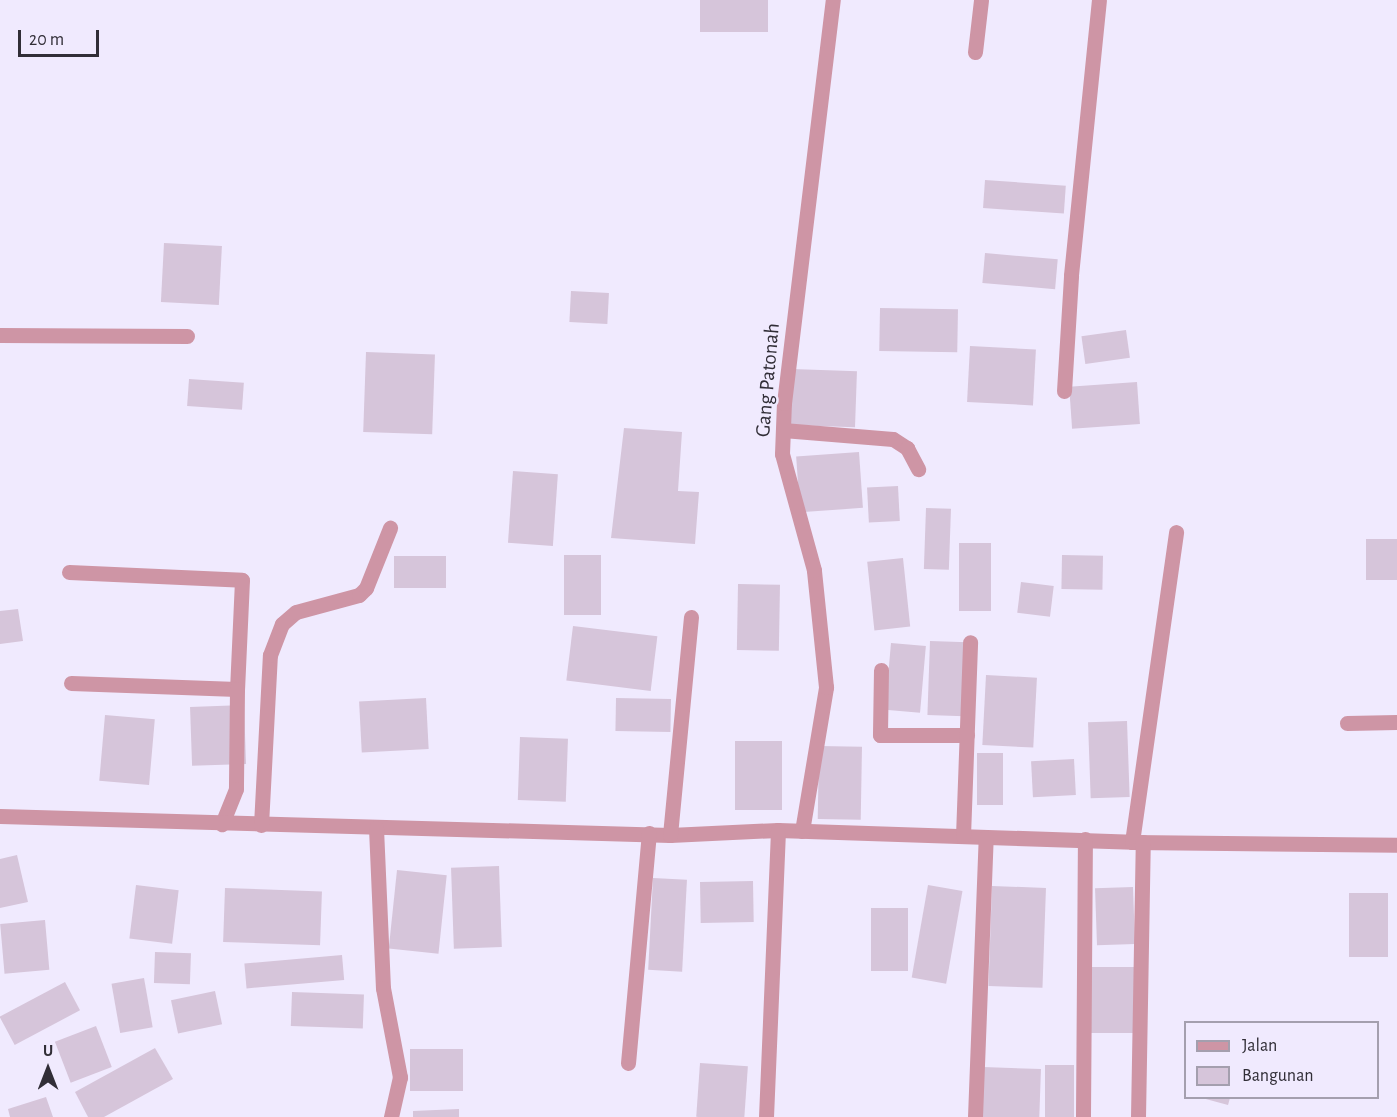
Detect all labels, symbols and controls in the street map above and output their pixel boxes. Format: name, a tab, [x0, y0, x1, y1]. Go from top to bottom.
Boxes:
scale bar	[21, 18, 102, 56]
text: 20 m	[29, 31, 64, 49]
street label: Gang Patonah	[750, 322, 786, 438]
legend	[1184, 1021, 1379, 1099]
text: Jalan	[1242, 1037, 1277, 1055]
north arrow	[18, 1039, 78, 1099]
text: U	[43, 1043, 53, 1059]
text: Bangunan	[1242, 1067, 1314, 1085]

